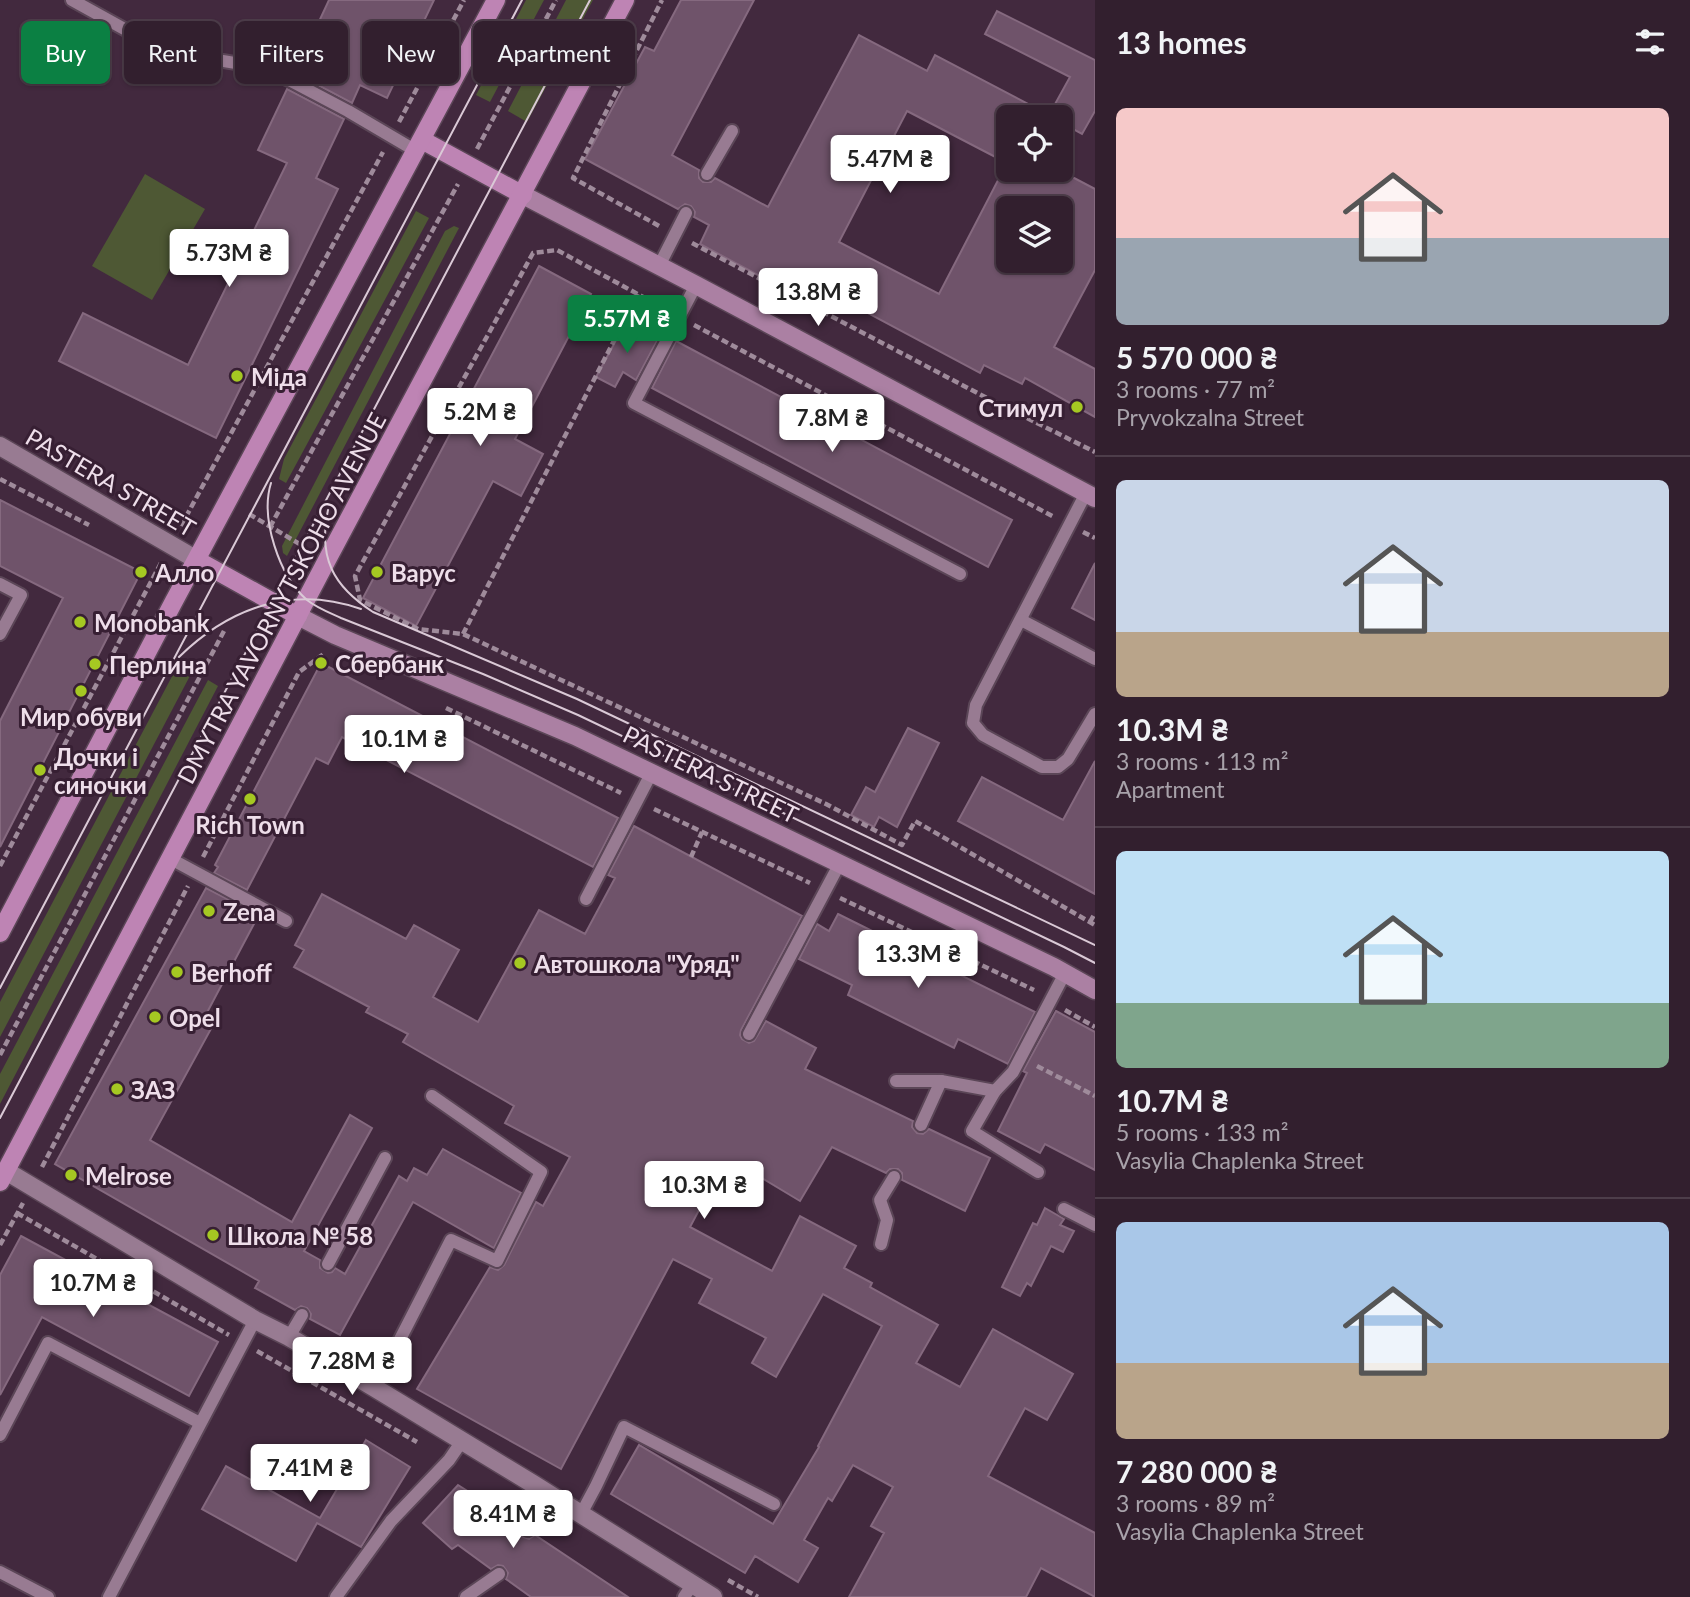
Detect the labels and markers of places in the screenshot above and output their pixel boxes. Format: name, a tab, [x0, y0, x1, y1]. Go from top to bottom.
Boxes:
pin: 5.47M ₴	[825, 136, 955, 195]
pin: 5.73M ₴	[164, 230, 294, 289]
pin: 13.8M ₴	[753, 268, 883, 328]
pin: 5.57M ₴	[562, 296, 692, 355]
place label: Міда	[251, 362, 307, 391]
marker: Міда	[229, 368, 245, 384]
pin: 5.2M ₴	[423, 388, 537, 448]
place label: Стимул	[978, 393, 1063, 422]
pin: 7.8M ₴	[775, 394, 889, 454]
marker: Стимул	[1069, 399, 1085, 415]
place label: Алло	[154, 558, 214, 587]
place label: Варус	[391, 558, 456, 587]
marker: Алло	[133, 564, 149, 580]
marker: Варус	[369, 564, 385, 580]
place label: Monobank	[94, 608, 210, 637]
marker: Monobank	[72, 614, 88, 630]
place label: Сбербанк	[335, 649, 444, 678]
place label: Перлина	[109, 650, 207, 679]
marker: Сбербанк	[313, 655, 329, 671]
marker: Перлина	[87, 656, 103, 672]
marker: Мир обуви	[73, 683, 89, 699]
place label: Мир обуви	[20, 702, 142, 731]
pin: 10.1M ₴	[339, 716, 469, 775]
place label: Дочки і синочки	[54, 742, 147, 799]
marker: Дочки і синочки	[32, 762, 48, 778]
marker: Rich Town	[242, 791, 258, 807]
place label: Rich Town	[195, 810, 305, 839]
place label: Zena	[223, 897, 276, 926]
marker: Zena	[201, 903, 217, 919]
pin: 13.3M ₴	[853, 930, 983, 990]
place label: Автошкола "Уряд"	[533, 949, 740, 978]
marker: Автошкола "Уряд"	[512, 955, 528, 971]
place label: Berhoff	[191, 958, 272, 987]
marker: Berhoff	[169, 964, 185, 980]
place label: Opel	[169, 1003, 221, 1032]
marker: Opel	[147, 1009, 163, 1025]
place label: ЗАЗ	[131, 1075, 175, 1104]
marker: ЗАЗ	[109, 1081, 125, 1097]
place label: Melrose	[85, 1161, 172, 1190]
pin: 10.3M ₴	[639, 1162, 769, 1221]
marker: Melrose	[63, 1167, 79, 1183]
place label: Школа № 58	[227, 1221, 373, 1250]
marker: Школа № 58	[205, 1227, 221, 1243]
pin: 10.7M ₴	[28, 1260, 158, 1319]
pin: 7.28M ₴	[287, 1338, 417, 1397]
pin: 7.41M ₴	[245, 1444, 375, 1504]
pin: 8.41M ₴	[448, 1490, 578, 1550]

